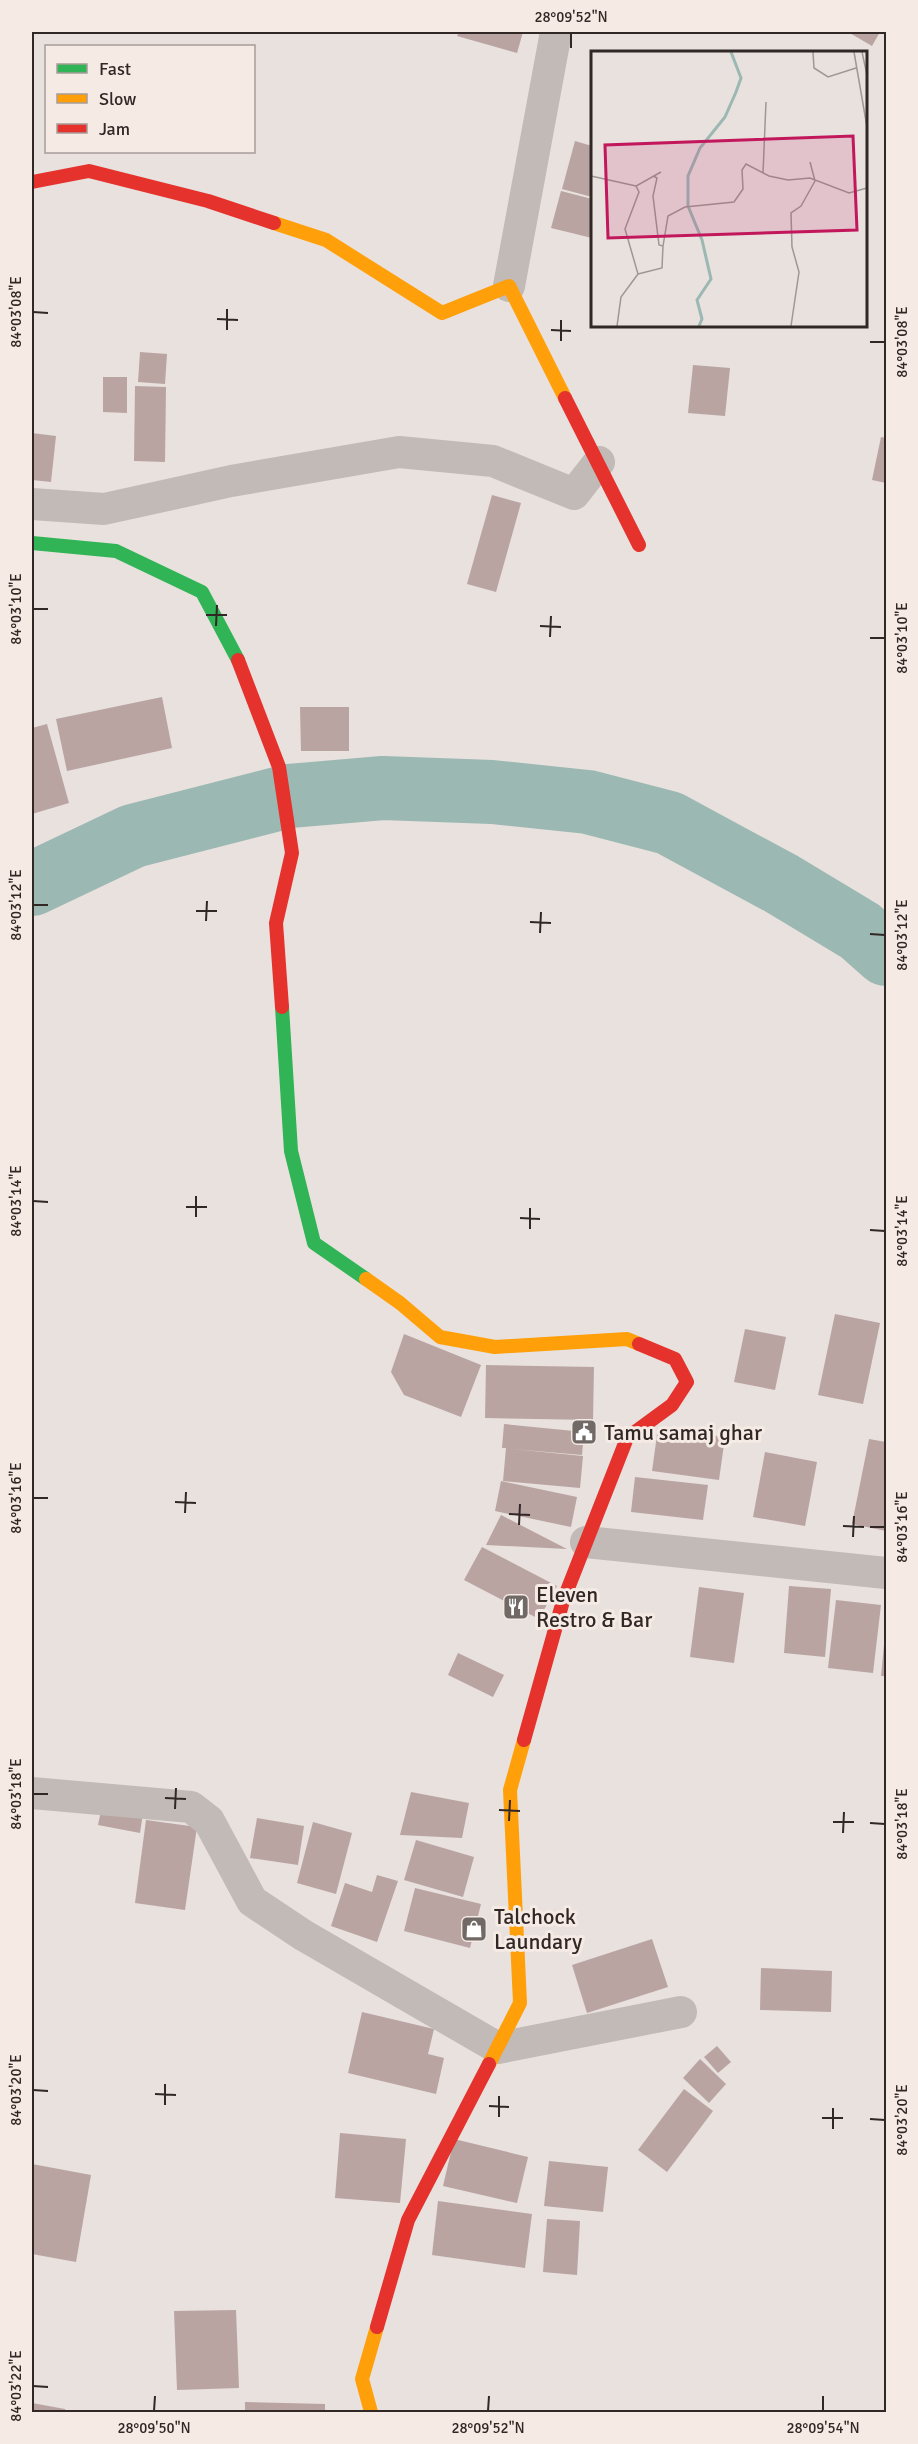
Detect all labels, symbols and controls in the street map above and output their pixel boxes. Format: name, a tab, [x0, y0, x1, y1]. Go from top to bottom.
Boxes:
text: 28°09'52"N	[534, 8, 608, 26]
legend	[45, 45, 255, 153]
inset map	[591, 51, 867, 327]
text: Fast	[99, 58, 131, 80]
text: Slow	[99, 88, 136, 110]
text: Jam	[99, 118, 130, 140]
text: 84°03'08"E	[7, 276, 25, 348]
text: 84°03'08"E	[893, 306, 911, 378]
text: 84°03'10"E	[7, 573, 25, 645]
text: 84°03'10"E	[893, 602, 911, 674]
text: 84°03'12"E	[7, 869, 25, 941]
text: 84°03'12"E	[893, 899, 911, 971]
text: 84°03'14"E	[7, 1165, 25, 1237]
text: 84°03'14"E	[893, 1195, 911, 1267]
public building icon: Tamu samaj ghar	[569, 1417, 599, 1447]
place label: Tamu samaj ghar	[604, 1419, 762, 1446]
text: 84°03'16"E	[7, 1462, 25, 1534]
text: 84°03'16"E	[893, 1491, 911, 1563]
place label: Eleven Restro & Bar	[536, 1581, 652, 1633]
restaurant icon: Eleven Restro & Bar	[501, 1592, 531, 1622]
text: 84°03'18"E	[7, 1758, 25, 1830]
text: 84°03'18"E	[893, 1788, 911, 1860]
place label: Talchock Laundary	[494, 1903, 583, 1955]
shop icon: Talchock Laundary	[459, 1914, 489, 1944]
text: 84°03'20"E	[7, 2054, 25, 2126]
text: 84°03'20"E	[893, 2084, 911, 2156]
text: 84°03'22"E	[7, 2350, 25, 2422]
text: 28°09'50"N	[117, 2419, 191, 2437]
text: 28°09'52"N	[451, 2419, 525, 2437]
text: 28°09'54"N	[786, 2419, 860, 2437]

